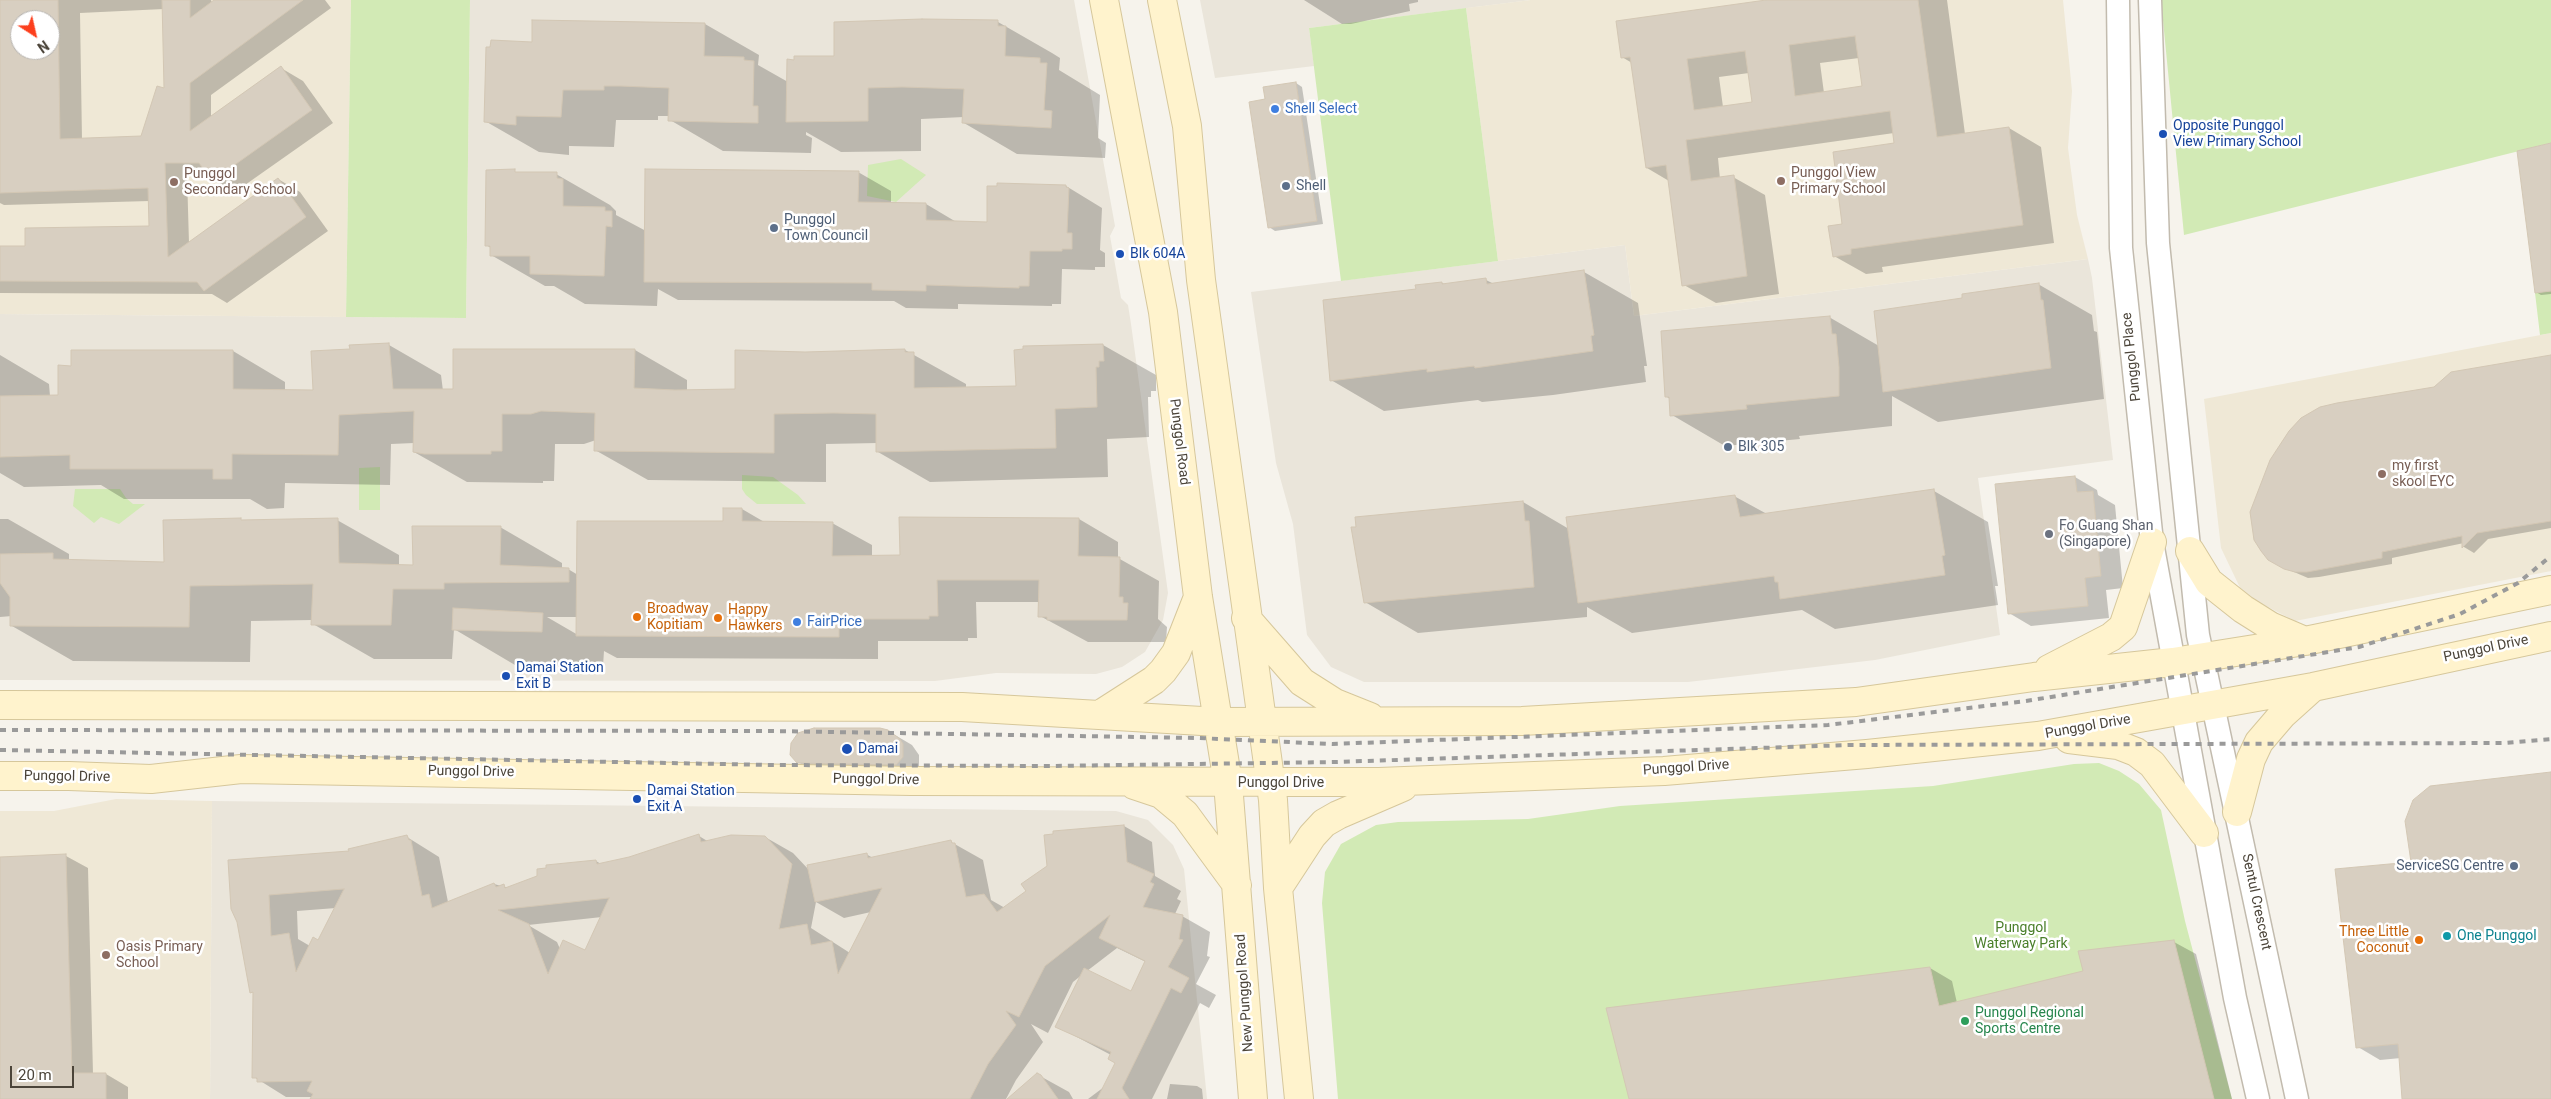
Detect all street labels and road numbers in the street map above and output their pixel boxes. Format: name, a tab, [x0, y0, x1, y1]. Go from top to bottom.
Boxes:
street label: Punggol Place	[2119, 312, 2145, 402]
street label: Punggol Road	[1165, 398, 1193, 486]
street label: Punggol Drive	[2442, 632, 2530, 666]
street label: Punggol Drive	[2044, 711, 2132, 743]
street label: Punggol Drive	[1642, 757, 1730, 779]
street label: Punggol Drive	[428, 763, 514, 781]
street label: Punggol Drive	[24, 768, 110, 786]
street label: Punggol Drive	[833, 771, 919, 789]
street label: Punggol Drive	[1238, 775, 1324, 791]
street label: Sentul Crescent	[2238, 852, 2274, 952]
street label: New Punggol Road	[1232, 933, 1258, 1053]

